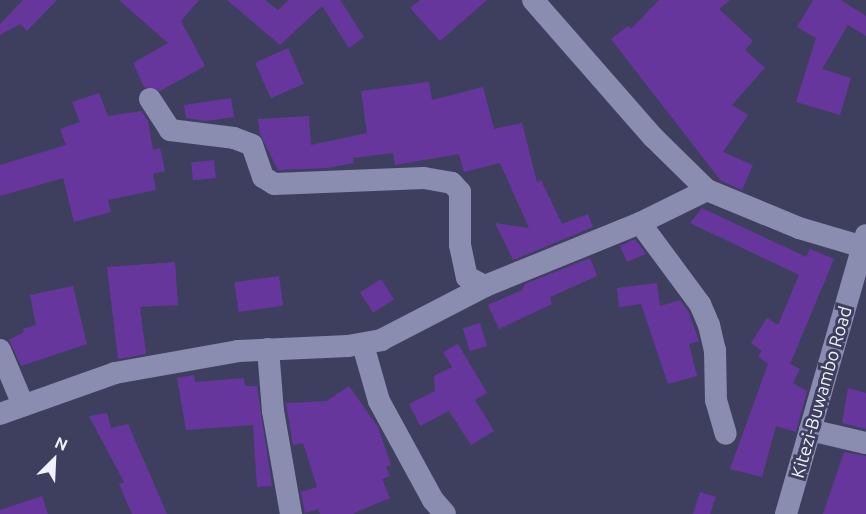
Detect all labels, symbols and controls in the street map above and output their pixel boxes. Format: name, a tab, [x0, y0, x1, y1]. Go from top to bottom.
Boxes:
street label: Kitezi-Buwambo Road	[786, 304, 856, 480]
north arrow	[24, 430, 84, 490]
text: N	[52, 433, 70, 454]

